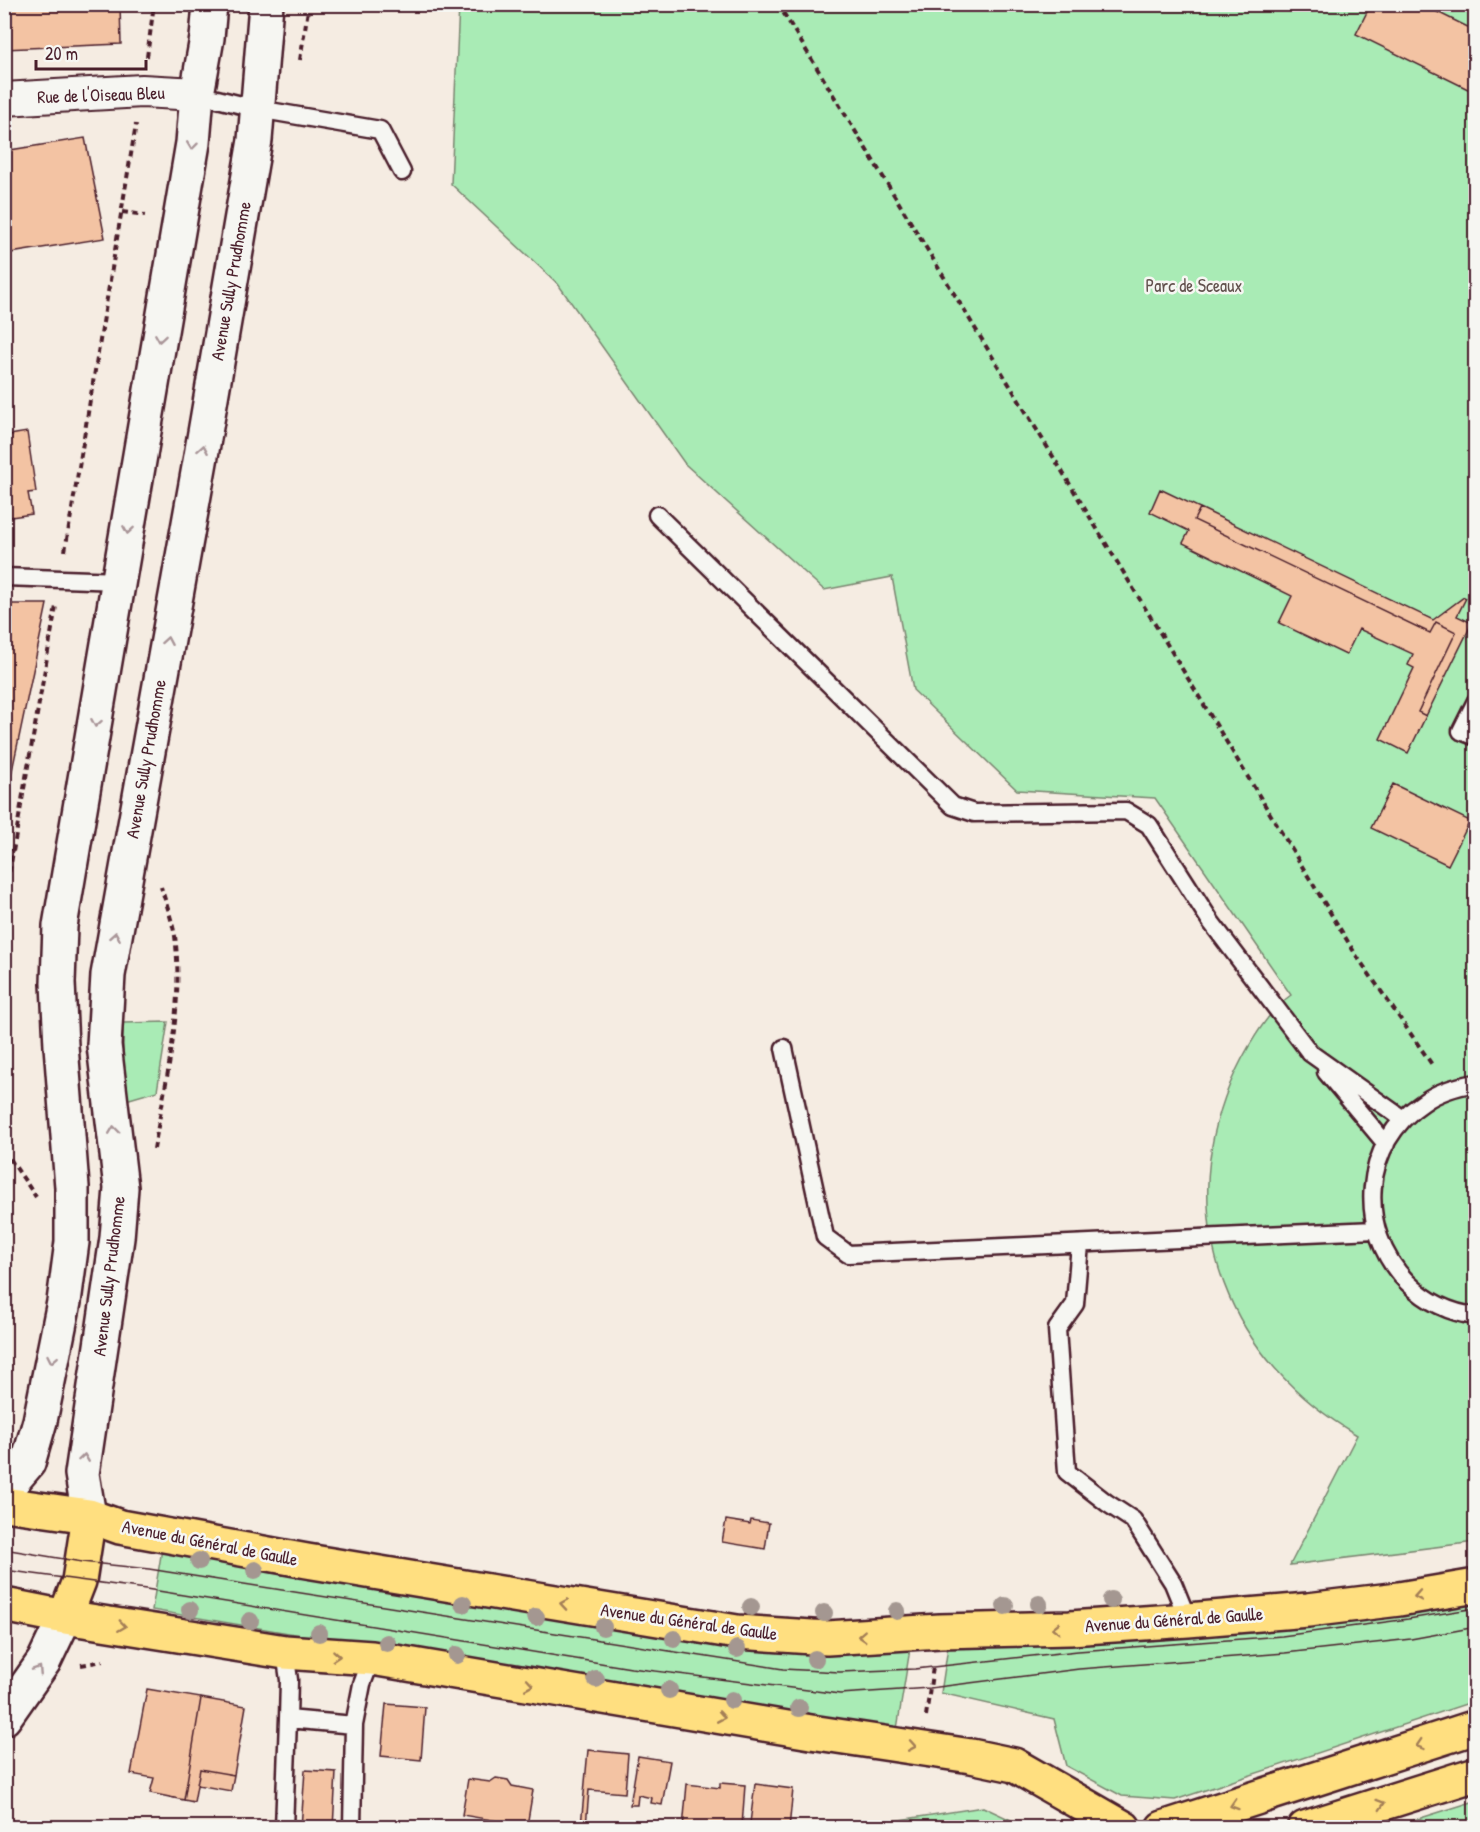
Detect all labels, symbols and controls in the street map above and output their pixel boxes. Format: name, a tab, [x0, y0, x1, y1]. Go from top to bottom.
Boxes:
scale bar	[36, 33, 146, 71]
text: 20 m	[45, 41, 78, 66]
street label: Rue de l'Oiseau Bleu	[37, 80, 165, 109]
one-way arrow	[187, 141, 199, 150]
street label: Avenue Sully Prudhomme	[204, 199, 257, 362]
park label: Parc de Sceaux	[1146, 273, 1242, 298]
one-way arrow	[155, 333, 167, 343]
one-way arrow	[196, 444, 208, 454]
one-way arrow	[123, 526, 135, 535]
one-way arrow	[160, 636, 173, 646]
street label: Avenue Sully Prudhomme	[119, 677, 172, 840]
one-way arrow	[90, 717, 103, 727]
one-way arrow	[108, 931, 121, 941]
one-way arrow	[108, 1125, 120, 1134]
street label: Avenue Sully Prudhomme	[86, 1195, 131, 1357]
one-way arrow	[46, 1354, 59, 1364]
one-way arrow	[77, 1454, 89, 1463]
street label: Avenue du Général de Gaulle	[120, 1513, 300, 1572]
one-way arrow	[1413, 1589, 1422, 1601]
street label: Avenue du Général de Gaulle	[599, 1597, 779, 1646]
one-way arrow	[560, 1598, 569, 1610]
street label: Avenue du Général de Gaulle	[1084, 1601, 1264, 1638]
one-way arrow	[118, 1619, 127, 1631]
one-way arrow	[1052, 1622, 1061, 1634]
one-way arrow	[857, 1629, 866, 1642]
one-way arrow	[332, 1649, 341, 1662]
one-way arrow	[31, 1666, 42, 1677]
one-way arrow	[524, 1678, 533, 1690]
one-way arrow	[716, 1710, 726, 1723]
one-way arrow	[1415, 1738, 1426, 1750]
one-way arrow	[906, 1739, 916, 1752]
one-way arrow	[1229, 1798, 1240, 1810]
one-way arrow	[1375, 1799, 1386, 1811]

